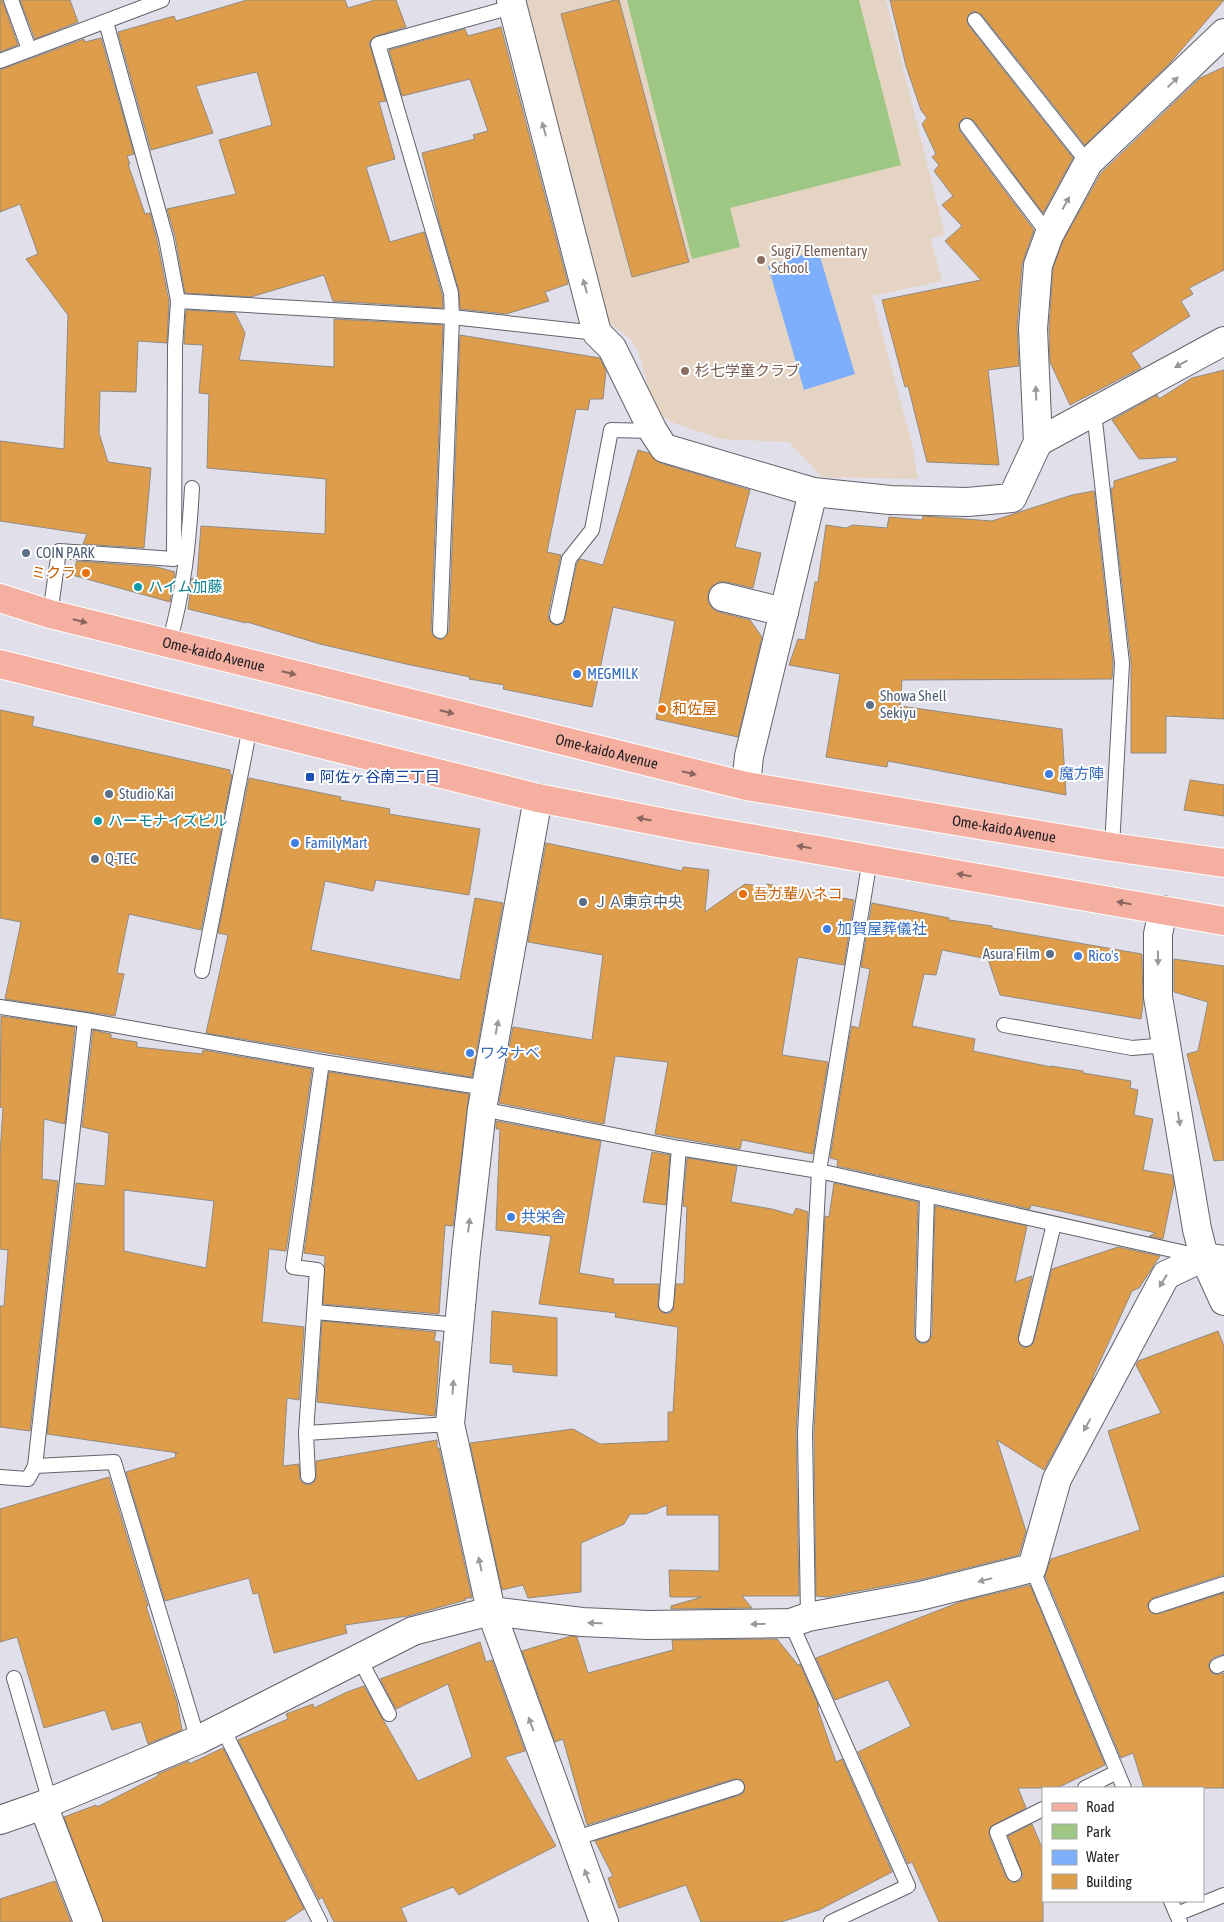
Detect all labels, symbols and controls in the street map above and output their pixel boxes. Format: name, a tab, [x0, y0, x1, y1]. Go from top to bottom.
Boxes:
one-way arrow	[1167, 76, 1179, 88]
one-way arrow	[540, 121, 548, 136]
one-way arrow	[1062, 196, 1071, 209]
place label: Sugi7 Elementary School	[771, 242, 867, 276]
marker: Sugi7 Elementary School	[755, 254, 767, 266]
one-way arrow	[581, 278, 589, 294]
one-way arrow	[1174, 360, 1188, 369]
place label: 杉七学童クラブ	[695, 362, 800, 379]
marker: 杉七学童クラブ	[679, 365, 691, 377]
one-way arrow	[1032, 385, 1040, 401]
place label: COIN PARK	[36, 544, 96, 561]
marker: COIN PARK	[20, 547, 32, 559]
place label: ミクラ	[31, 564, 76, 581]
marker: ミクラ	[80, 567, 92, 579]
place label: ハイム加藤	[148, 578, 222, 595]
marker: ハイム加藤	[132, 581, 144, 593]
one-way arrow	[73, 617, 88, 625]
street label: Ome-kaido Avenue	[161, 633, 267, 675]
place label: MEGMILK	[587, 665, 639, 682]
marker: MEGMILK	[571, 668, 583, 680]
one-way arrow	[282, 669, 297, 677]
place label: Showa Shell Sekiyu	[880, 687, 947, 721]
marker: Showa Shell Sekiyu	[864, 699, 876, 711]
place label: 和佐屋	[672, 700, 717, 717]
marker: 和佐屋	[656, 703, 668, 715]
one-way arrow	[439, 709, 454, 717]
street label: Ome-kaido Avenue	[554, 730, 660, 772]
place label: 魔方陣	[1059, 765, 1104, 782]
place label: 阿佐ヶ谷南三丁目	[320, 768, 440, 785]
marker: 魔方陣	[1043, 768, 1055, 780]
one-way arrow	[682, 769, 697, 777]
marker: 阿佐ヶ谷南三丁目	[304, 771, 316, 783]
place label: Studio Kai	[119, 785, 174, 802]
marker: Studio Kai	[103, 788, 115, 800]
street label: Ome-kaido Avenue	[951, 811, 1057, 846]
place label: ハーモナイズビル	[108, 812, 228, 829]
one-way arrow	[636, 814, 652, 822]
marker: ハーモナイズビル	[92, 815, 104, 827]
place label: FamilyMart	[305, 834, 368, 851]
marker: FamilyMart	[289, 837, 301, 849]
one-way arrow	[796, 843, 812, 851]
place label: Q-TEC	[105, 850, 137, 867]
marker: Q-TEC	[89, 853, 101, 865]
one-way arrow	[956, 871, 972, 879]
place label: 吾ガ輩ハネコ	[753, 885, 843, 902]
marker: 吾ガ輩ハネコ	[737, 888, 749, 900]
place label: ＪＡ東京中央	[593, 893, 683, 910]
marker: ＪＡ東京中央	[577, 896, 589, 908]
one-way arrow	[1116, 898, 1132, 906]
place label: 加賀屋葬儀社	[837, 920, 927, 937]
marker: 加賀屋葬儀社	[821, 923, 833, 935]
place label: Asura Film	[983, 945, 1040, 962]
place label: Rico's	[1088, 947, 1119, 964]
marker: Asura Film	[1044, 948, 1056, 960]
marker: Rico's	[1072, 950, 1084, 962]
one-way arrow	[1154, 950, 1162, 966]
one-way arrow	[494, 1019, 502, 1035]
place label: ワタナベ	[480, 1044, 540, 1061]
marker: ワタナベ	[464, 1047, 476, 1059]
one-way arrow	[1175, 1111, 1183, 1127]
place label: 共栄舎	[521, 1208, 566, 1225]
marker: 共栄舎	[505, 1211, 517, 1223]
one-way arrow	[465, 1217, 473, 1233]
one-way arrow	[1159, 1275, 1168, 1288]
one-way arrow	[449, 1379, 457, 1395]
one-way arrow	[1083, 1417, 1091, 1432]
one-way arrow	[476, 1556, 484, 1571]
one-way arrow	[978, 1576, 993, 1584]
one-way arrow	[587, 1618, 603, 1626]
one-way arrow	[749, 1620, 765, 1628]
one-way arrow	[527, 1716, 534, 1731]
legend	[1042, 1787, 1204, 1902]
text: Road	[1086, 1798, 1115, 1815]
text: Park	[1086, 1823, 1111, 1840]
text: Water	[1086, 1848, 1119, 1865]
one-way arrow	[583, 1869, 590, 1884]
text: Building	[1086, 1873, 1132, 1890]

